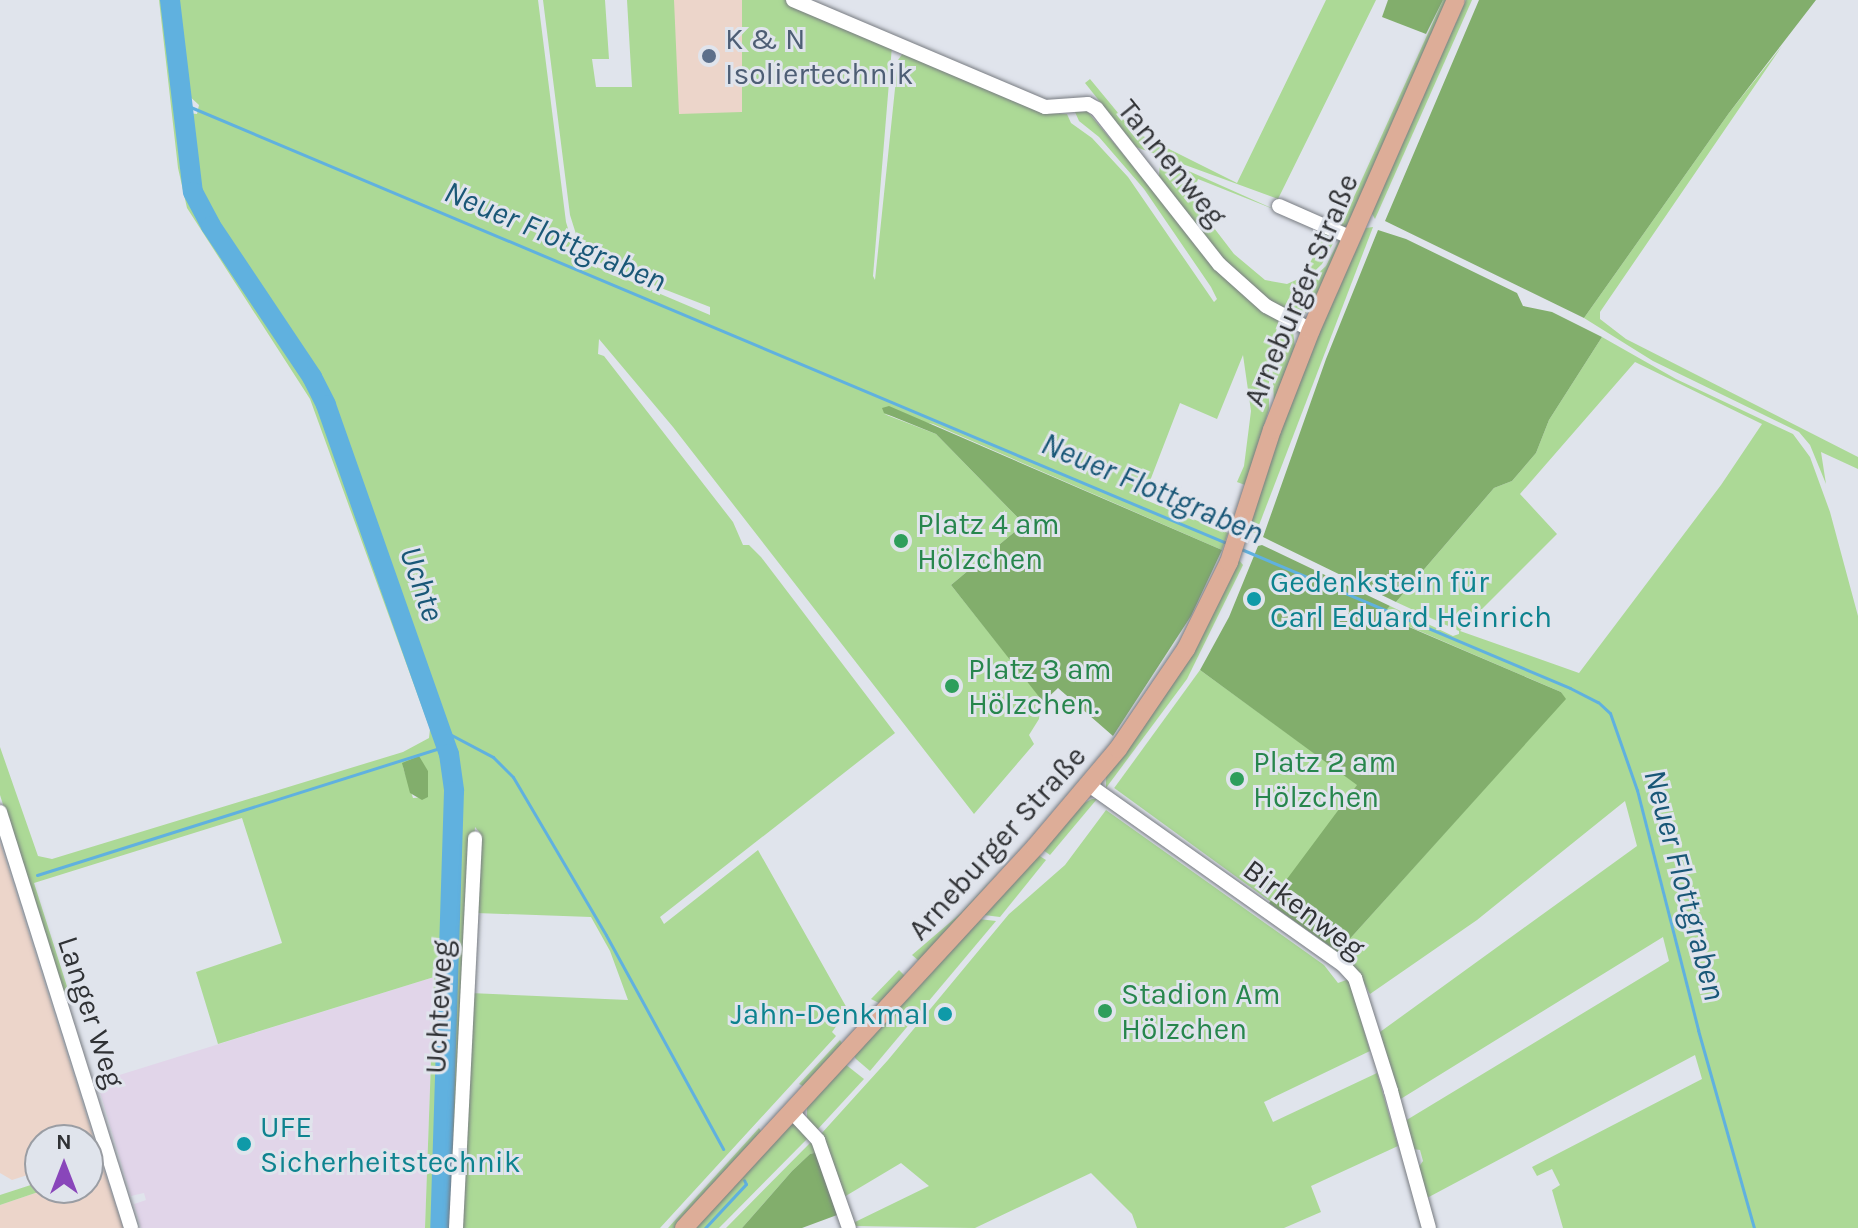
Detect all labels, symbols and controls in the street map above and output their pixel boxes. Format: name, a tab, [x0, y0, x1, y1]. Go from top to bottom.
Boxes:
place label: K & N Isoliertechnik	[725, 21, 913, 92]
marker: K & N Isoliertechnik	[700, 47, 718, 65]
street label: Tannenweg	[1110, 92, 1234, 234]
street label: Arneburger Straße	[1236, 168, 1366, 412]
water label: Neuer Flottgraben	[438, 173, 672, 301]
water label: Neuer Flottgraben	[1035, 425, 1269, 553]
place label: Platz 4 am Hölzchen	[917, 506, 1060, 576]
marker: Platz 4 am Hölzchen	[892, 532, 910, 550]
water label: Uchte	[390, 541, 452, 627]
place label: Gedenkstein für Carl Eduard Heinrich	[1270, 564, 1552, 634]
marker: Gedenkstein für Carl Eduard Heinrich	[1245, 590, 1263, 608]
place label: Platz 3 am Hölzchen.	[968, 651, 1112, 722]
marker: Platz 3 am Hölzchen.	[943, 677, 961, 695]
street label: Arneburger Straße	[900, 739, 1094, 947]
place label: Platz 2 am Hölzchen	[1253, 744, 1396, 814]
water label: Neuer Flottgraben	[1635, 765, 1733, 1005]
marker: Platz 2 am Hölzchen	[1228, 770, 1246, 788]
street label: Birkenweg	[1236, 852, 1372, 966]
street label: Langer Weg	[50, 932, 132, 1092]
street label: Uchteweg	[418, 939, 460, 1075]
place label: Stadion Am Hölzchen	[1121, 976, 1281, 1046]
place label: Jahn-Denkmal	[731, 996, 929, 1032]
marker: Stadion Am Hölzchen	[1096, 1002, 1114, 1020]
marker: Jahn-Denkmal	[936, 1005, 954, 1023]
place label: UFE Sicherheitstechnik	[260, 1109, 521, 1180]
north arrow	[24, 1124, 104, 1204]
text: N	[56, 1129, 72, 1155]
marker: UFE Sicherheitstechnik	[235, 1135, 253, 1153]

